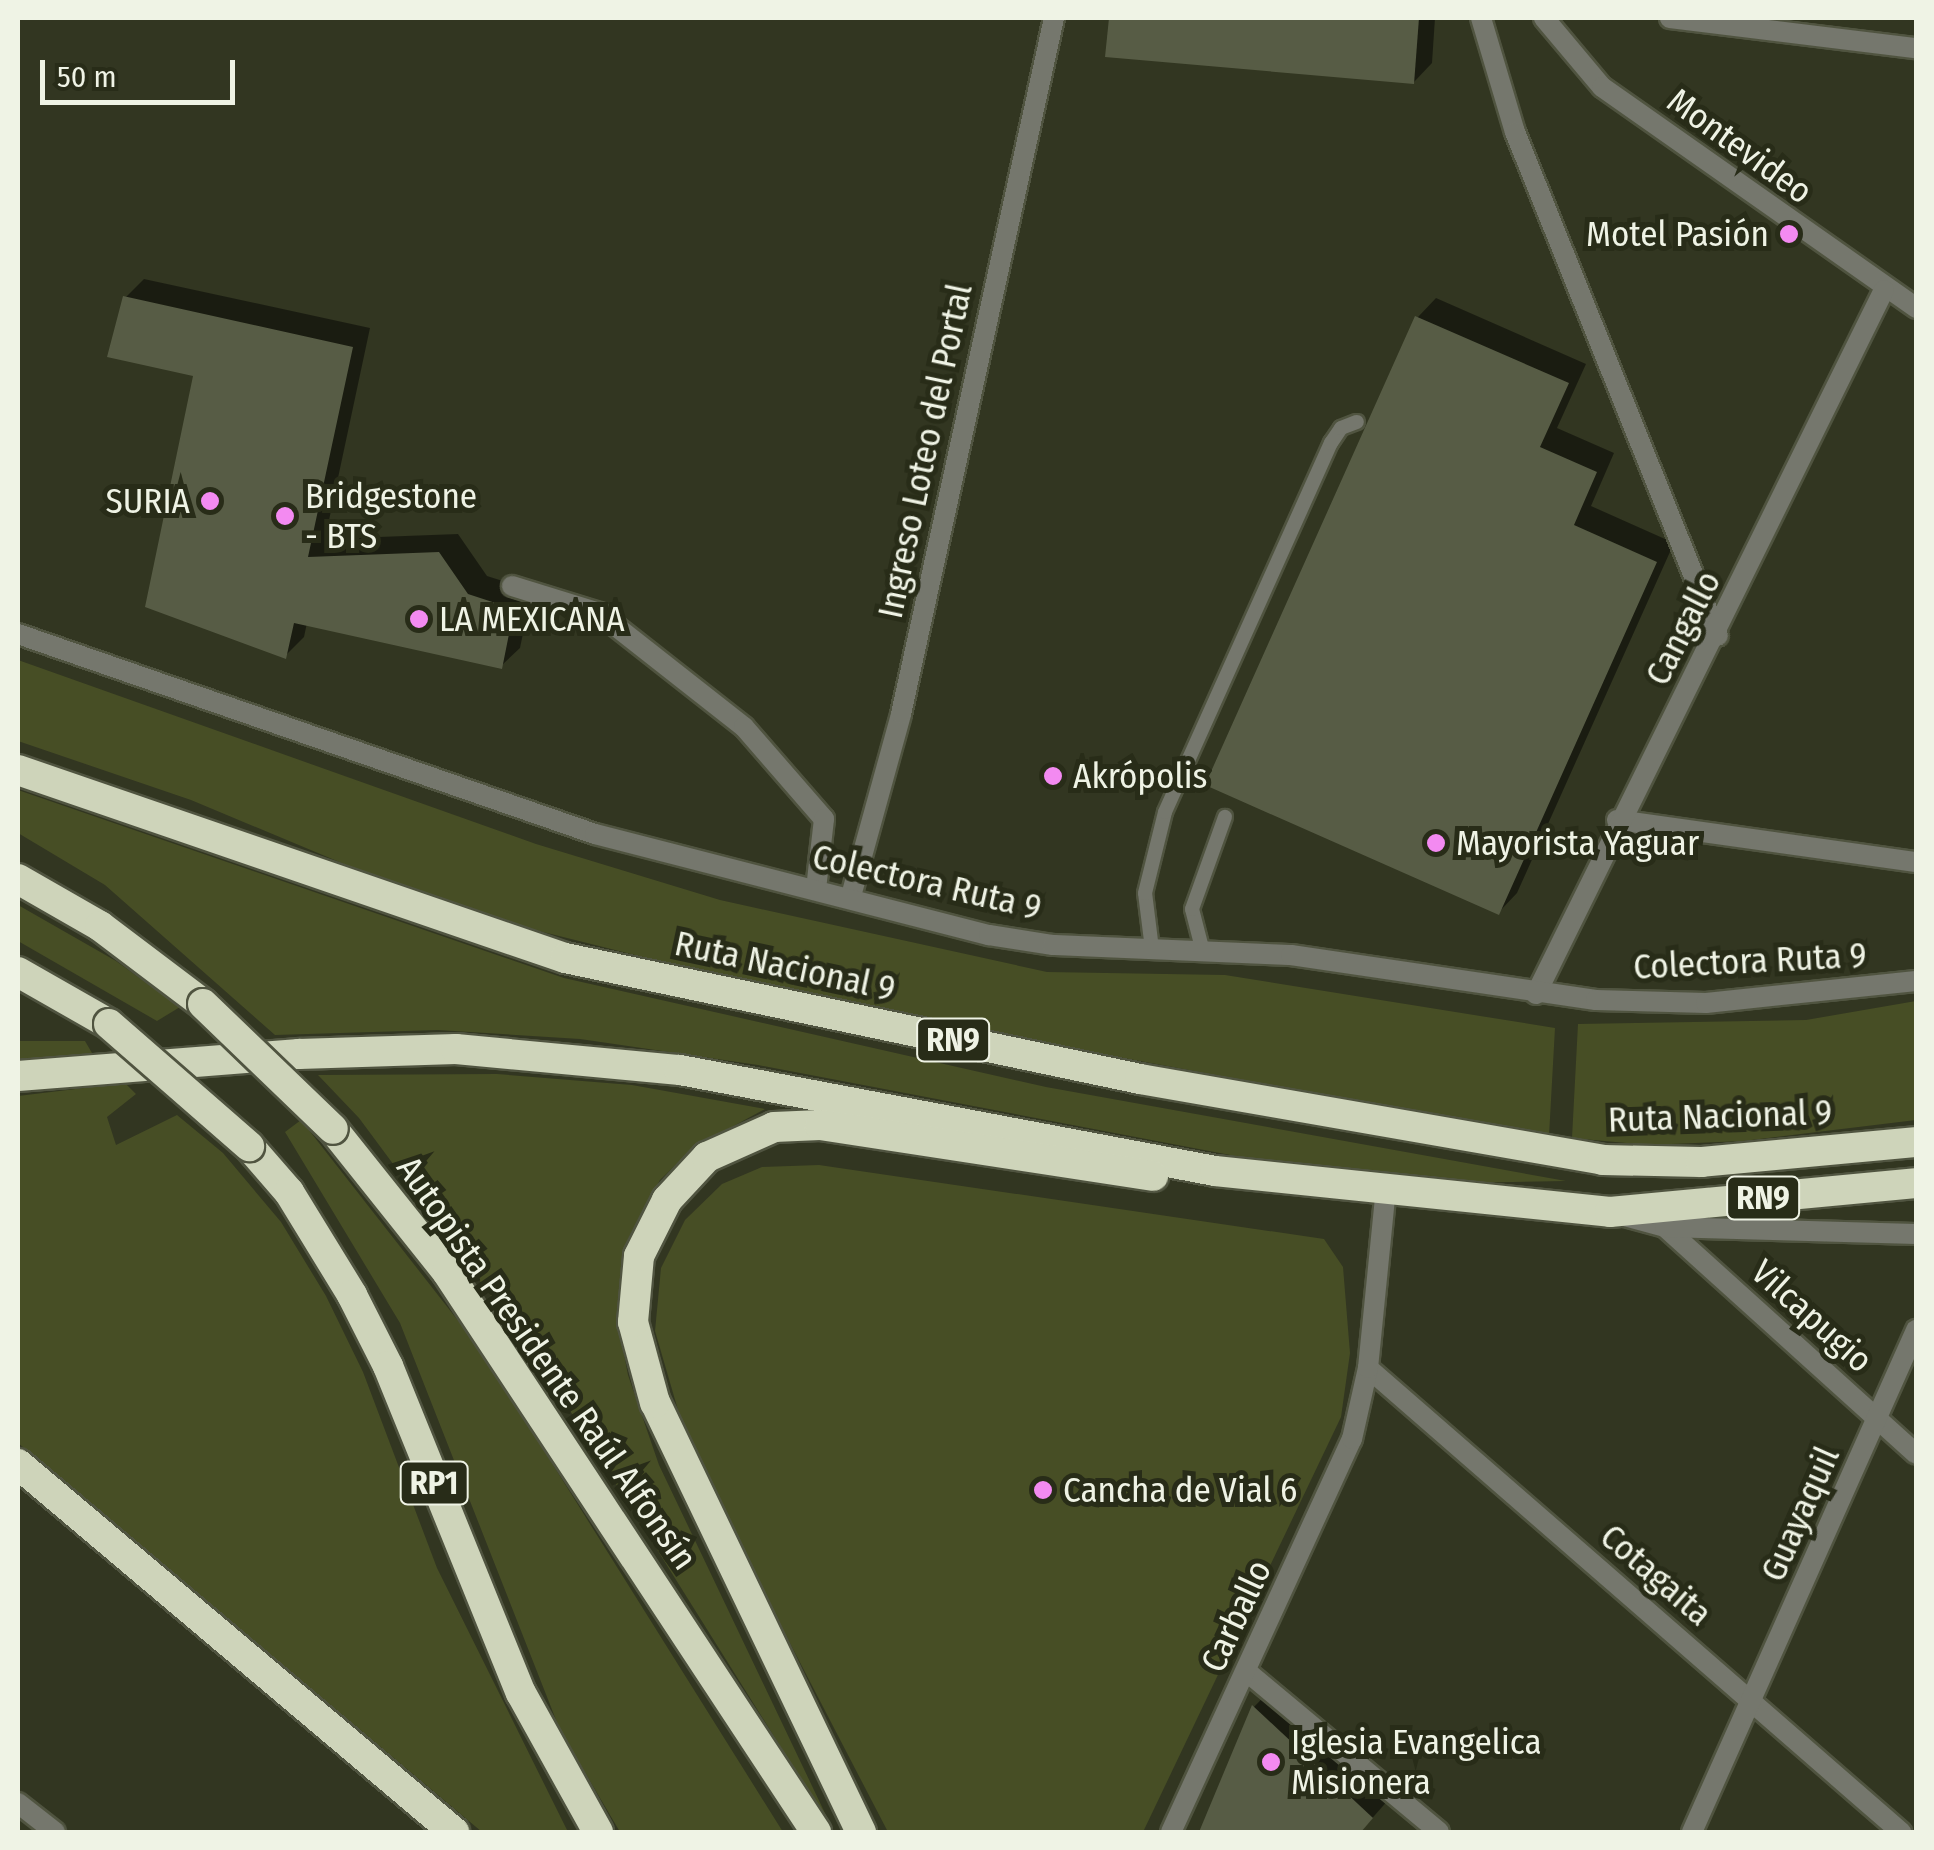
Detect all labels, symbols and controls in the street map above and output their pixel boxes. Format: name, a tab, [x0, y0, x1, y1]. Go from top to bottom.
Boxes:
scale bar	[45, 40, 240, 102]
text: 50 m	[57, 59, 117, 95]
street label: Montevideo	[1659, 79, 1821, 213]
place label: Motel Pasión	[1586, 213, 1769, 255]
marker: Motel Pasión	[1778, 223, 1800, 245]
street label: Ingreso Loteo del Portal	[869, 280, 981, 622]
place label: Bridgestone - BTS	[305, 475, 477, 557]
place label: SURIA	[105, 480, 190, 522]
marker: SURIA	[199, 490, 221, 512]
marker: Bridgestone - BTS	[274, 505, 296, 527]
street label: Cangallo	[1637, 564, 1729, 692]
place label: LA MEXICANA	[439, 598, 625, 640]
marker: LA MEXICANA	[408, 608, 430, 630]
place label: Akrópolis	[1073, 755, 1207, 797]
marker: Akrópolis	[1042, 765, 1064, 787]
place label: Mayorista Yaguar	[1456, 822, 1699, 864]
marker: Mayorista Yaguar	[1425, 832, 1447, 854]
street label: Colectora Ruta 9	[808, 835, 1046, 929]
street label: Ruta Nacional 9	[671, 922, 899, 1010]
street label: Colectora Ruta 9	[1632, 934, 1868, 988]
road number: RN9	[916, 1013, 990, 1067]
street label: Ruta Nacional 9	[1607, 1091, 1833, 1141]
street label: Autopista Presidente Raúl Alfonsín	[388, 1148, 706, 1578]
road number: RN9	[1726, 1171, 1800, 1225]
street label: Vilcapugio	[1743, 1251, 1881, 1381]
street label: Guayaquil	[1752, 1440, 1848, 1588]
road number: RP1	[399, 1456, 469, 1510]
place label: Cancha de Vial 6	[1063, 1469, 1297, 1511]
marker: Cancha de Vial 6	[1032, 1479, 1054, 1501]
street label: Cotagaita	[1592, 1515, 1720, 1635]
street label: Carballo	[1192, 1553, 1280, 1679]
place label: Iglesia Evangelica Misionera	[1291, 1721, 1542, 1803]
marker: Iglesia Evangelica Misionera	[1260, 1751, 1282, 1773]

